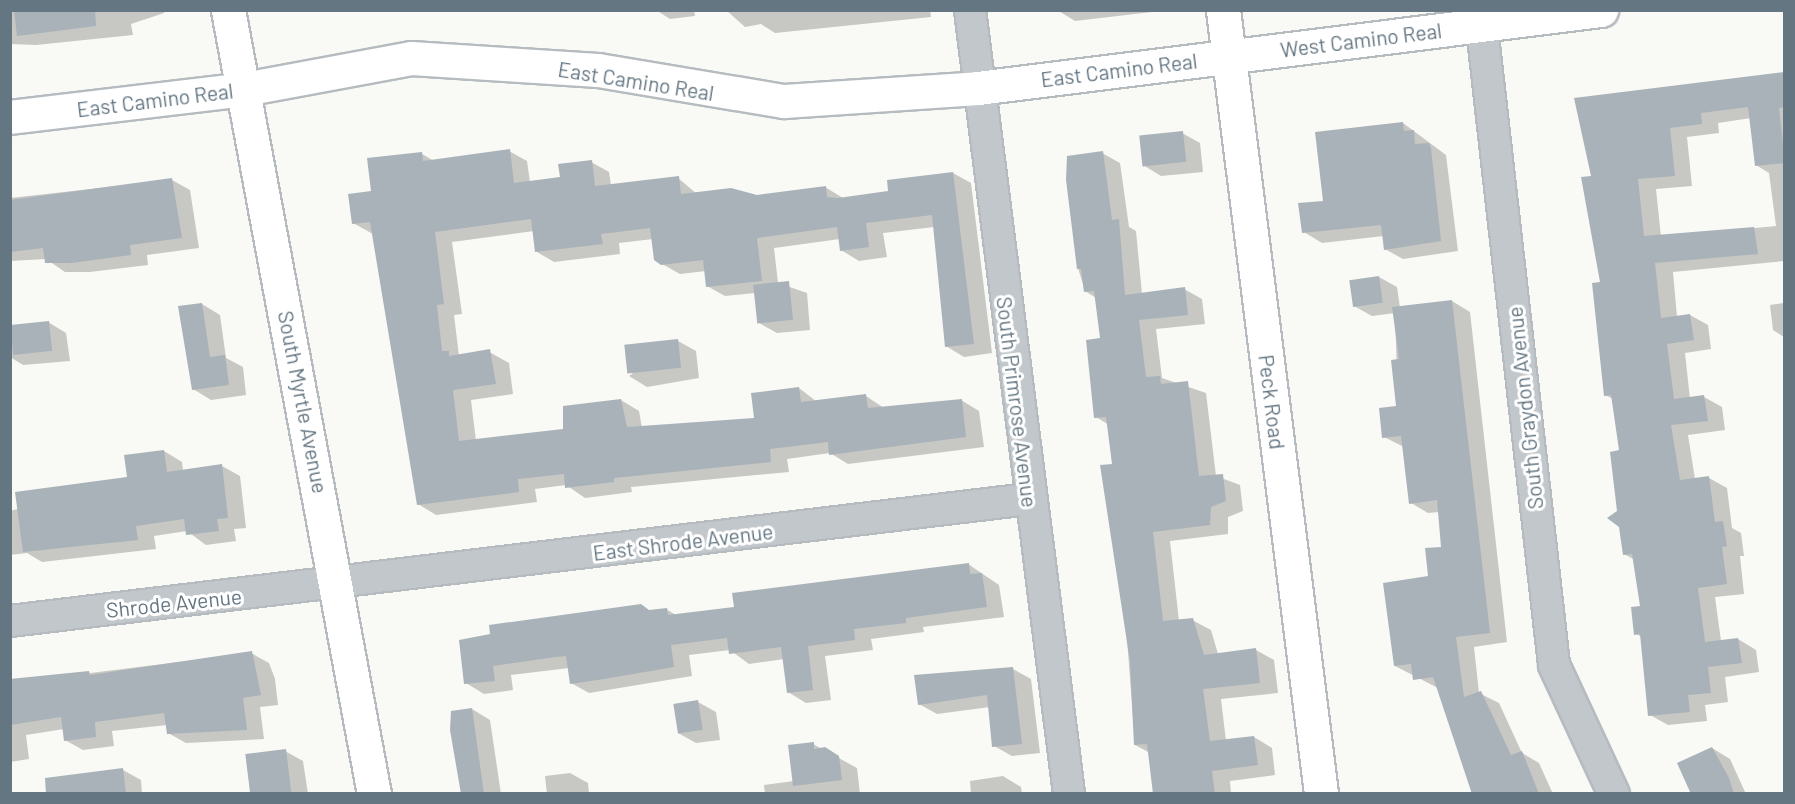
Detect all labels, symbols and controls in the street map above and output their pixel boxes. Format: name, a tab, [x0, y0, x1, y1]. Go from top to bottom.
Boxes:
street label: West Camino Real	[1279, 18, 1443, 62]
street label: East Camino Real	[1039, 48, 1199, 92]
street label: East Camino Real	[556, 56, 716, 106]
street label: East Camino Real	[75, 78, 235, 122]
street label: South Primrose Avenue	[992, 295, 1042, 509]
street label: South Graydon Avenue	[1502, 305, 1548, 511]
street label: South Myrtle Avenue	[273, 309, 333, 495]
street label: Peck Road	[1254, 353, 1290, 451]
street label: East Shrode Avenue	[591, 518, 775, 566]
street label: Shrode Avenue	[105, 583, 243, 623]

